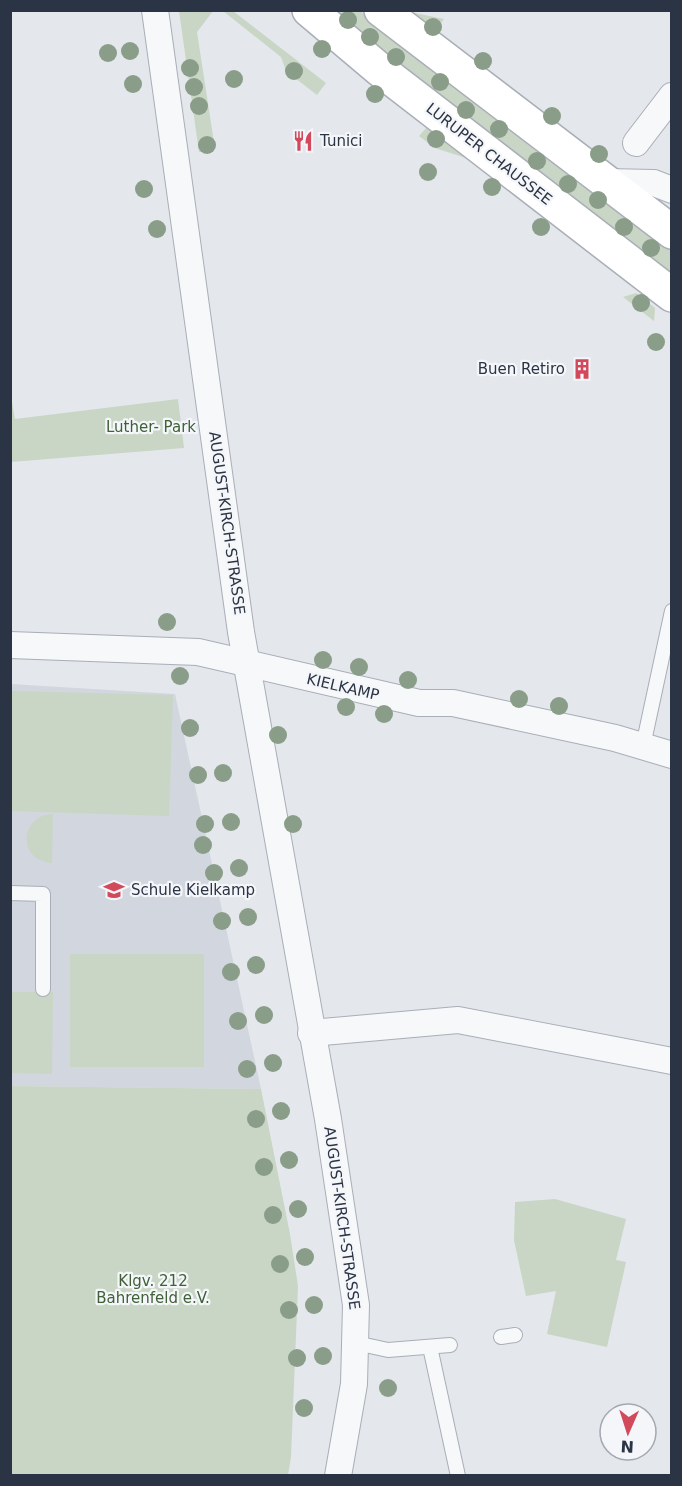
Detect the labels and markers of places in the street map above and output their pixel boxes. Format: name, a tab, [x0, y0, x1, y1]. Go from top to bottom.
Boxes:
restaurant icon: Tunici	[291, 129, 315, 153]
place label: Tunici	[319, 132, 362, 150]
building icon: Buen Retiro	[570, 357, 594, 381]
place label: Buen Retiro	[478, 360, 565, 378]
school or university icon: Schule Kielkamp	[102, 878, 126, 902]
place label: Schule Kielkamp	[131, 881, 255, 899]

